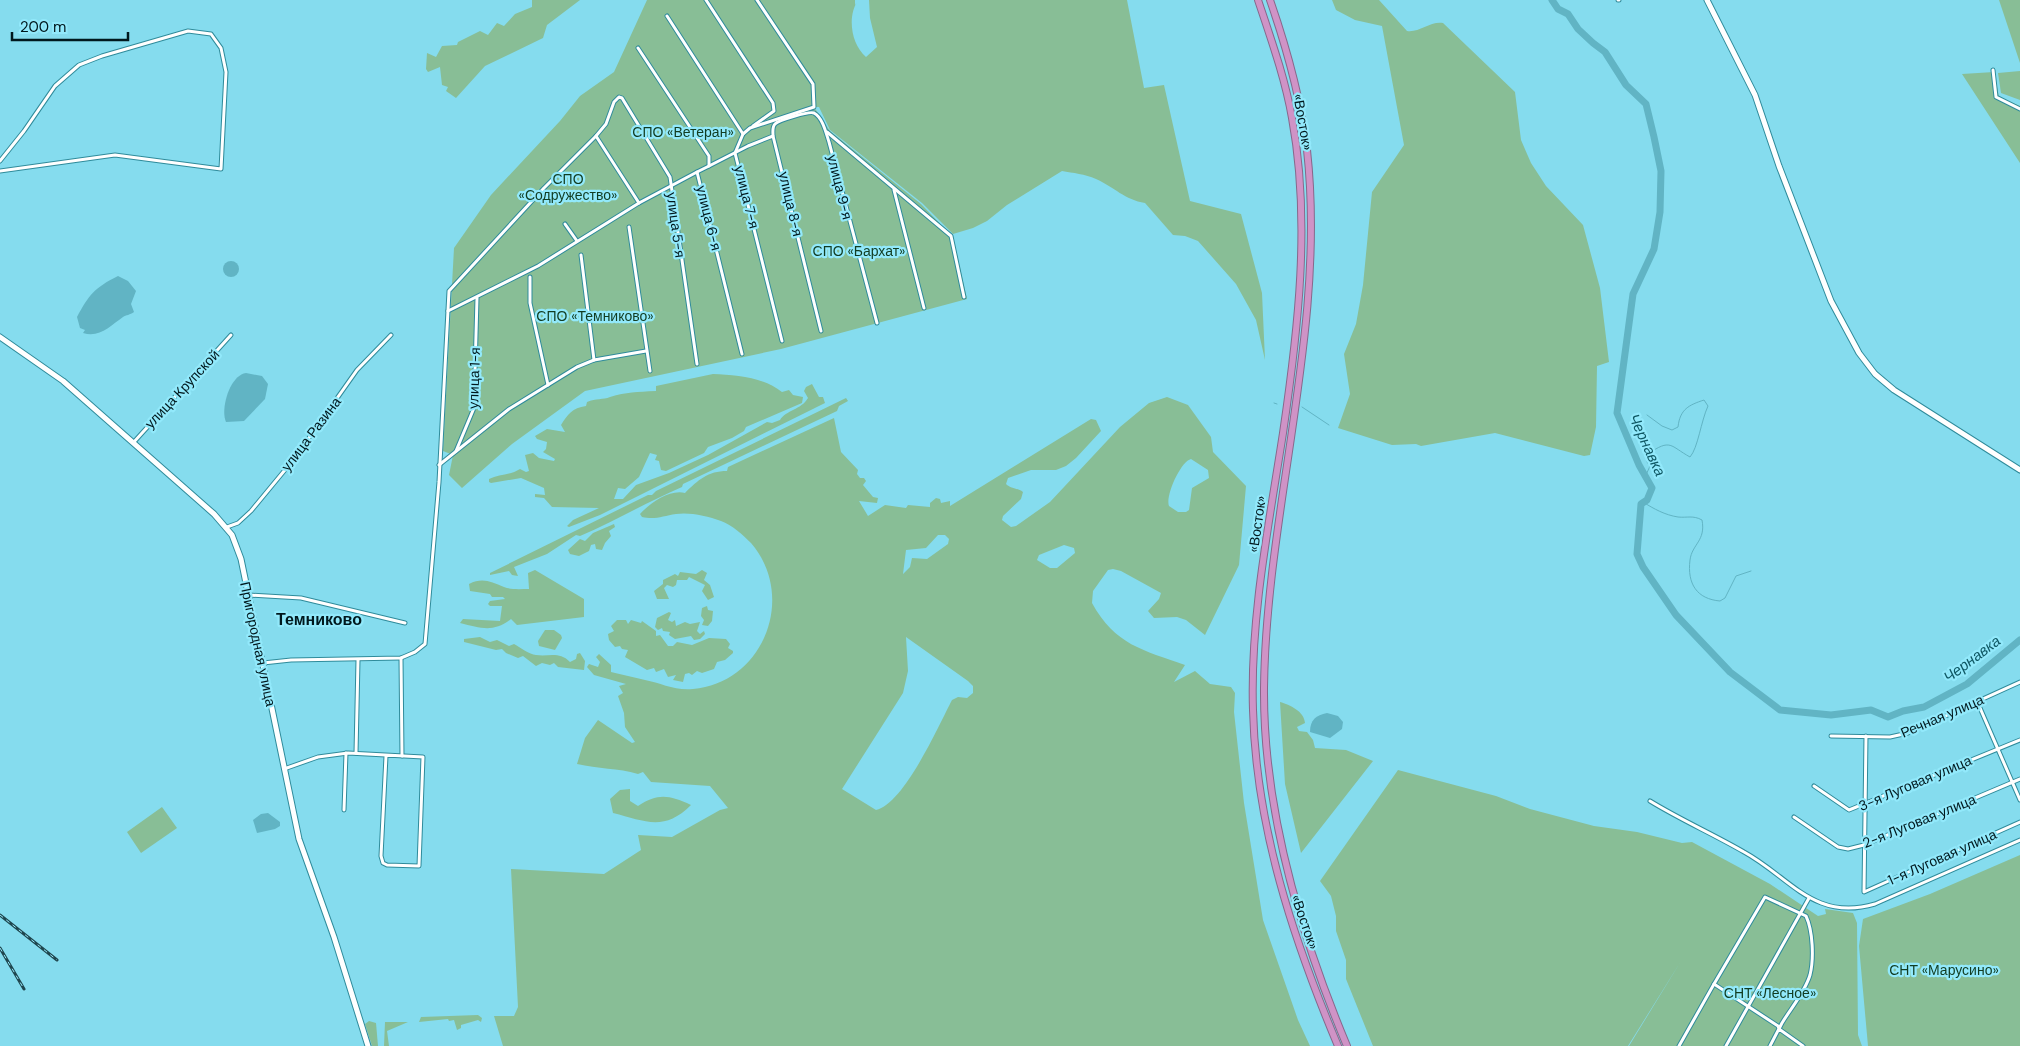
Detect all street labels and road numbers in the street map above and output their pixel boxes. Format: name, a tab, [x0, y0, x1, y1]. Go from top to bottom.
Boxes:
street label: «Восток»	[1289, 92, 1317, 152]
street label: улица 9-я	[823, 153, 857, 221]
street label: улица 7-я	[730, 164, 764, 230]
street label: улица 8-я	[775, 170, 807, 238]
street label: улица 6-я	[692, 184, 726, 252]
street label: улица 5-я	[663, 191, 689, 259]
street label: улица Крупской	[141, 346, 223, 432]
street label: улица 1-я	[464, 347, 484, 409]
street label: улица Разина	[277, 393, 345, 475]
street label: «Восток»	[1244, 495, 1270, 553]
street label: Пригородная улица	[236, 580, 280, 708]
street label: Речная улица	[1898, 690, 1987, 742]
street label: 3-я Луговая улица	[1856, 751, 1974, 815]
street label: 2-я Луговая улица	[1860, 790, 1979, 852]
street label: 1-я Луговая улица	[1885, 825, 1999, 889]
street label: «Восток»	[1287, 892, 1323, 952]

